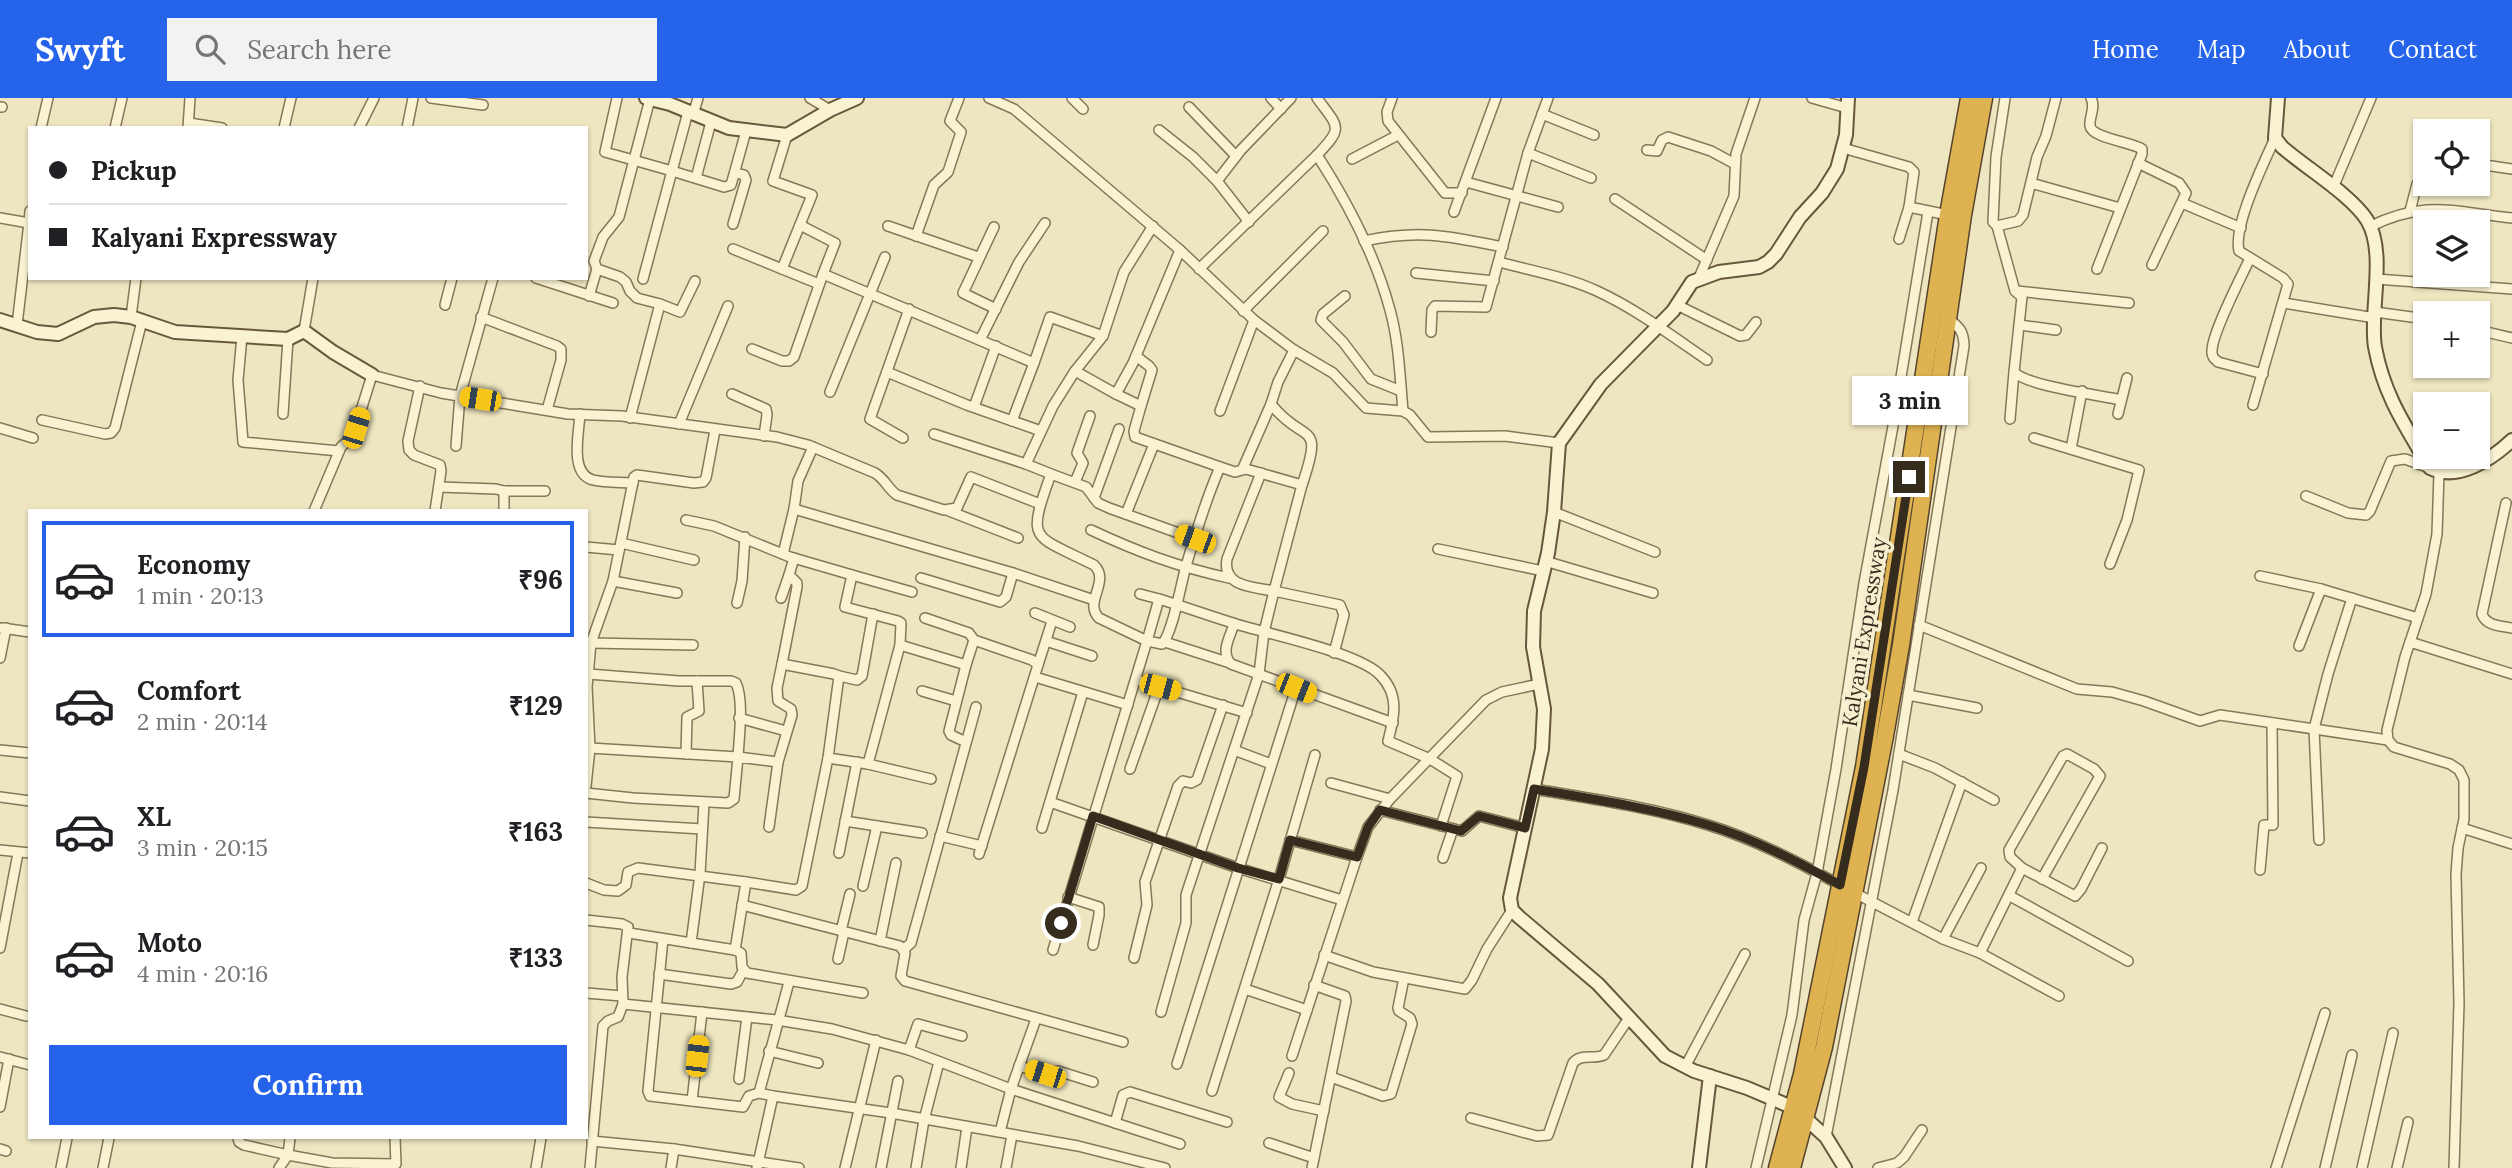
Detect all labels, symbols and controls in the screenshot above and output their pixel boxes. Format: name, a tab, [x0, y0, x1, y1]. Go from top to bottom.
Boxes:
search box	[167, 18, 657, 81]
text: Swyft	[35, 28, 125, 70]
icon: search	[191, 30, 229, 68]
text: Search here	[247, 33, 391, 66]
text: Home	[2092, 34, 2159, 65]
text: Map	[2197, 34, 2246, 65]
text: About	[2284, 34, 2350, 65]
text: Contact	[2388, 34, 2477, 65]
map controls	[2413, 119, 2490, 469]
button: locate	[2413, 119, 2490, 196]
text: Pickup	[91, 154, 177, 187]
button: layers	[2413, 210, 2490, 287]
text: Kalyani Expressway	[91, 221, 337, 254]
button: +	[2413, 301, 2490, 378]
callout: 3 min	[1851, 376, 1967, 424]
car	[458, 385, 503, 413]
text: 3 min	[1879, 386, 1941, 415]
button: −	[2413, 392, 2490, 469]
car	[340, 405, 373, 451]
route end	[1893, 461, 1925, 493]
car	[1172, 522, 1219, 556]
street label: Kalyani Expressway	[1836, 535, 1892, 729]
icon: car	[53, 548, 116, 611]
text: Economy	[137, 548, 250, 581]
text: ₹96	[518, 563, 563, 596]
text: 1 min · 20:13	[137, 581, 264, 610]
car	[1273, 670, 1320, 706]
car	[1137, 671, 1184, 703]
icon: car	[53, 674, 116, 737]
text: Comfort	[137, 674, 241, 707]
text: ₹129	[509, 689, 563, 722]
text: 2 min · 20:14	[137, 707, 267, 736]
icon: car	[53, 800, 116, 863]
text: XL	[137, 800, 171, 833]
text: ₹163	[508, 815, 563, 848]
text: 3 min · 20:15	[137, 833, 268, 862]
route start	[1045, 907, 1077, 939]
icon: car	[53, 926, 116, 989]
text: Moto	[137, 926, 202, 959]
text: ₹133	[508, 941, 563, 974]
text: 4 min · 20:16	[137, 959, 268, 988]
car	[685, 1034, 710, 1078]
button: Confirm	[49, 1045, 567, 1125]
car	[1022, 1058, 1069, 1090]

